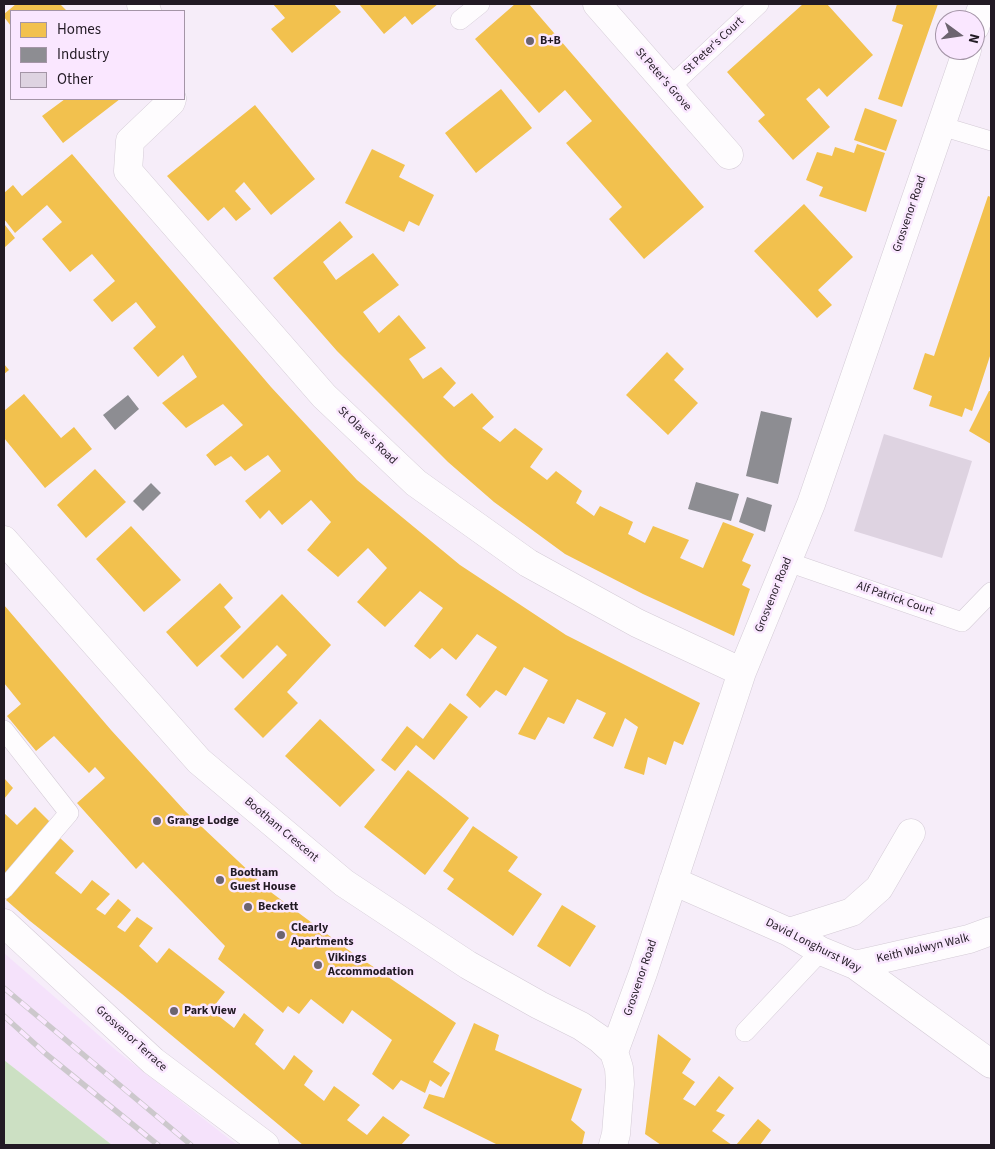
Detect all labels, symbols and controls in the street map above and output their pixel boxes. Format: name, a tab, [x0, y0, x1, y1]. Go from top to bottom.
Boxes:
legend	[10, 10, 185, 100]
north arrow	[935, 10, 985, 60]
street label: St Peter's Court	[681, 14, 747, 78]
text: Homes	[57, 19, 101, 40]
text: N	[963, 31, 984, 45]
place label: B+B	[540, 34, 561, 48]
marker: B+B	[524, 35, 536, 47]
text: Industry	[57, 44, 109, 65]
street label: St Peter's Grove	[632, 46, 694, 114]
text: Other	[57, 69, 93, 90]
street label: Grosvenor Road	[890, 174, 930, 254]
street label: St Olave's Road	[334, 404, 400, 468]
street label: Grosvenor Road	[752, 555, 796, 635]
street label: Alf Patrick Court	[854, 579, 936, 619]
street label: Bootham Crescent	[241, 795, 321, 865]
place label: Grange Lodge	[167, 814, 239, 828]
marker: Grange Lodge	[151, 815, 163, 827]
place label: Bootham Guest House	[230, 866, 296, 894]
marker: Bootham Guest House	[214, 874, 226, 886]
place label: Beckett	[258, 900, 298, 914]
marker: Beckett	[242, 901, 254, 913]
street label: David Longhurst Way	[763, 916, 863, 976]
place label: Clearly Apartments	[291, 921, 353, 949]
marker: Clearly Apartments	[275, 929, 287, 941]
street label: Keith Walwyn Walk	[875, 931, 971, 967]
street label: Grosvenor Road	[621, 938, 661, 1018]
place label: Vikings Accommodation	[328, 951, 414, 979]
marker: Vikings Accommodation	[312, 959, 324, 971]
street label: Grosvenor Terrace	[92, 1003, 170, 1075]
place label: Park View	[184, 1004, 236, 1018]
marker: Park View	[168, 1005, 180, 1017]

